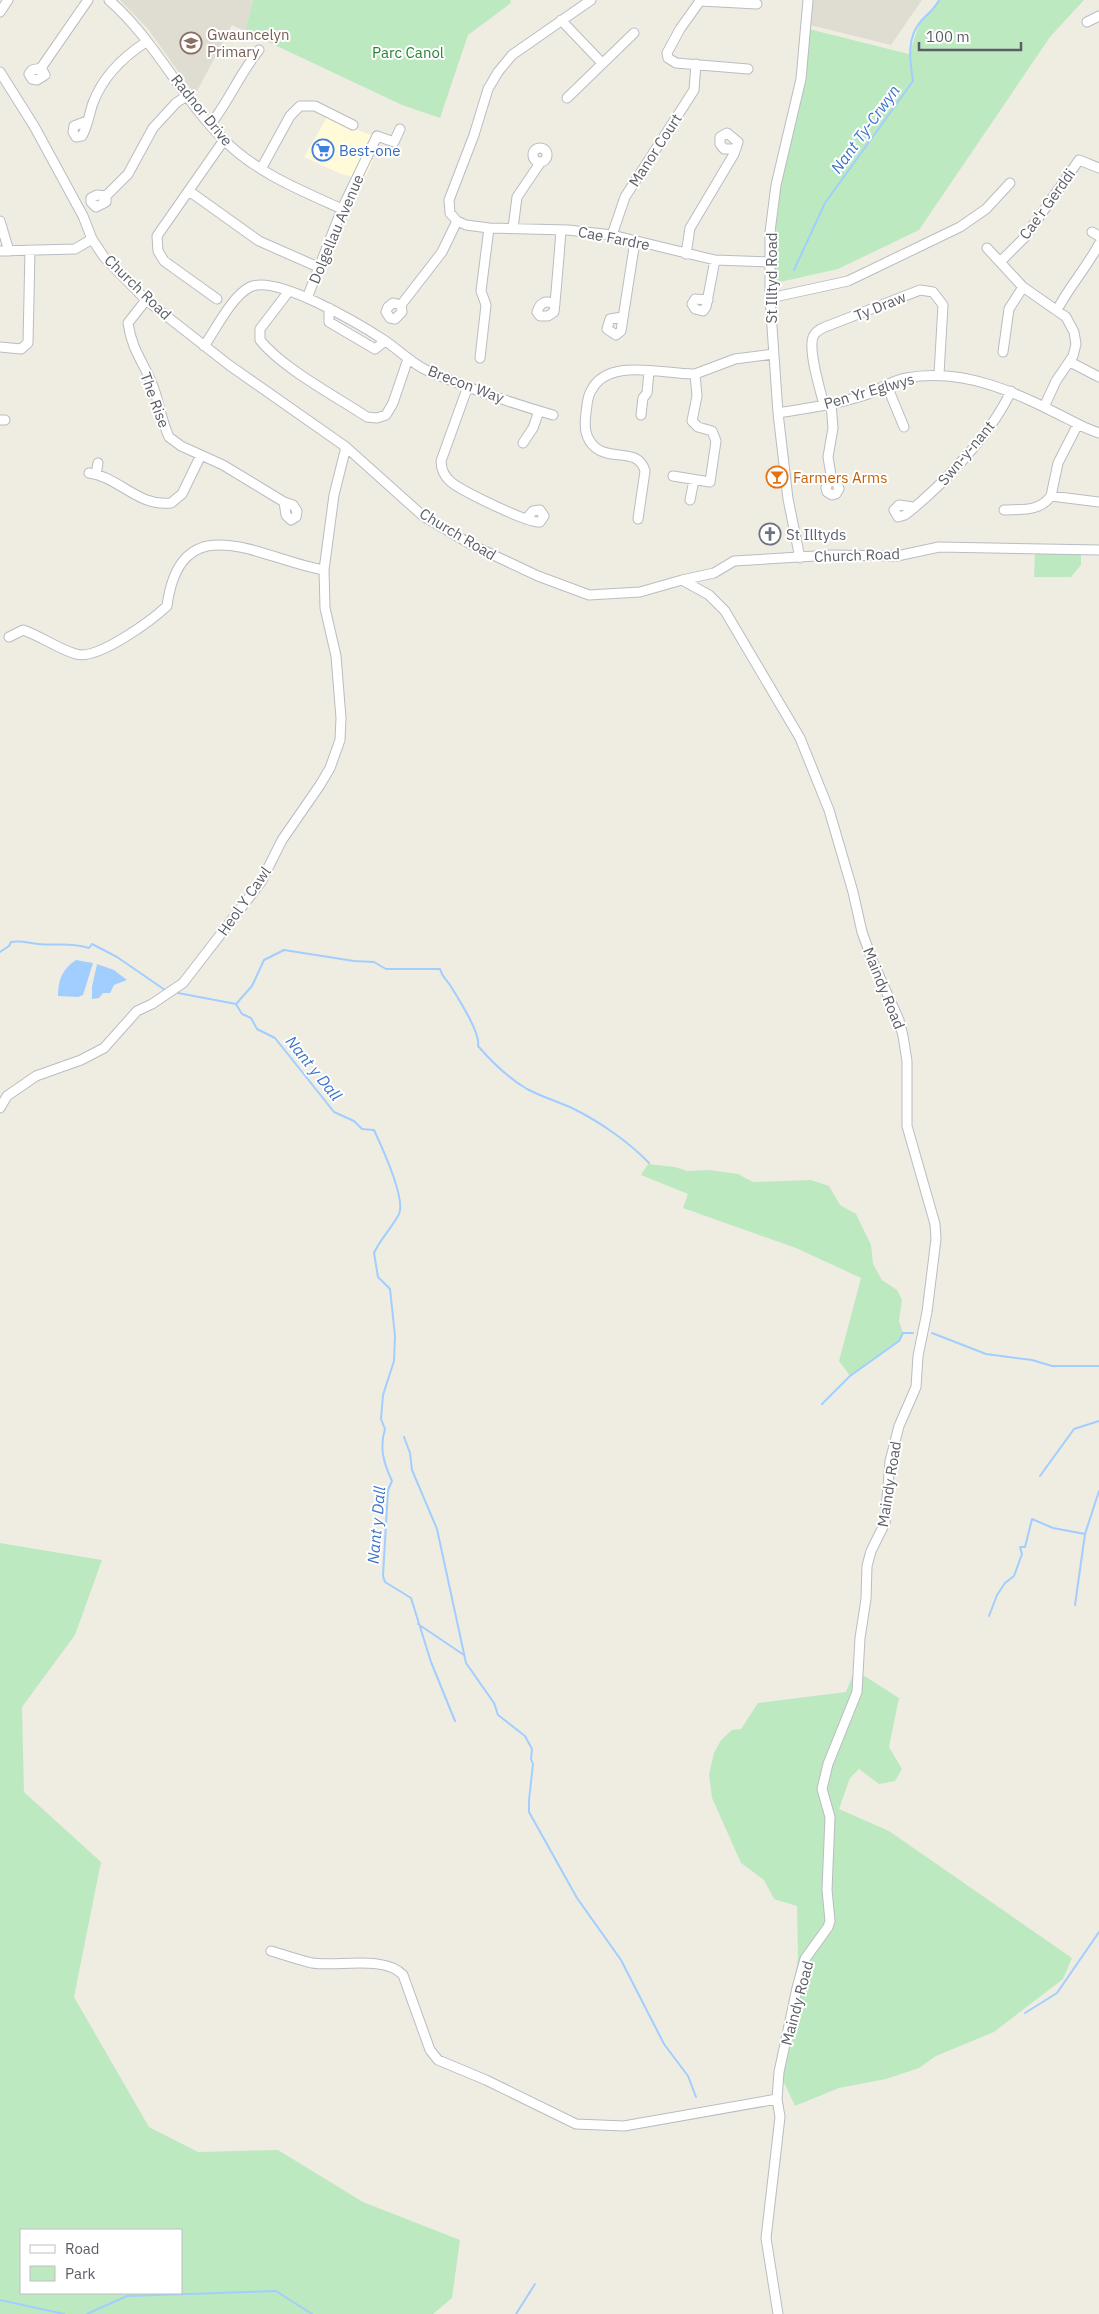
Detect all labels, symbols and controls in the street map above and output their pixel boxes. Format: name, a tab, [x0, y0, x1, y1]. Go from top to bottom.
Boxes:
scale bar	[919, 20, 1022, 52]
place label: Gwauncelyn Primary	[207, 25, 290, 61]
text: 100 m	[926, 27, 970, 46]
school or university icon: Gwauncelyn Primary	[179, 31, 203, 55]
park label: Parc Canol	[372, 43, 444, 62]
street label: Radnor Drive	[167, 70, 237, 150]
water label: Nant Ty-Crwyn	[826, 81, 904, 177]
street label: Manor Court	[624, 110, 686, 190]
supermarket icon: Best-one	[311, 138, 335, 162]
place label: Best-one	[339, 141, 401, 160]
street label: Cae'r Gerddi	[1015, 165, 1079, 243]
street label: Dolgellau Avenue	[304, 172, 368, 286]
street label: Cae Fardre	[577, 222, 651, 254]
street label: St Illtyd Road	[762, 233, 781, 323]
street label: Church Road	[101, 250, 175, 324]
street label: Ty Draw	[851, 287, 909, 325]
street label: Brecon Way	[425, 361, 507, 407]
street label: Pen Yr Eglwys	[822, 369, 916, 413]
street label: The Rise	[136, 370, 174, 430]
street label: Swn-y-nant	[934, 417, 998, 489]
bar icon: Farmers Arms	[765, 465, 789, 489]
place label: Farmers Arms	[793, 468, 888, 487]
street label: Church Road	[416, 504, 500, 564]
church icon: St Illtyds	[758, 522, 782, 546]
place label: St Illtyds	[786, 525, 846, 544]
street label: Church Road	[814, 544, 900, 566]
street label: Heol Y Cawl	[213, 863, 275, 939]
street label: Maindy Road	[859, 944, 909, 1032]
water label: Nant y Dall	[282, 1031, 347, 1105]
street label: Maindy Road	[873, 1440, 905, 1528]
water label: Nant y Dall	[363, 1485, 389, 1565]
street label: Maindy Road	[777, 1959, 817, 2047]
legend	[20, 2229, 182, 2294]
text: Road	[65, 2239, 100, 2258]
text: Park	[65, 2264, 95, 2283]

